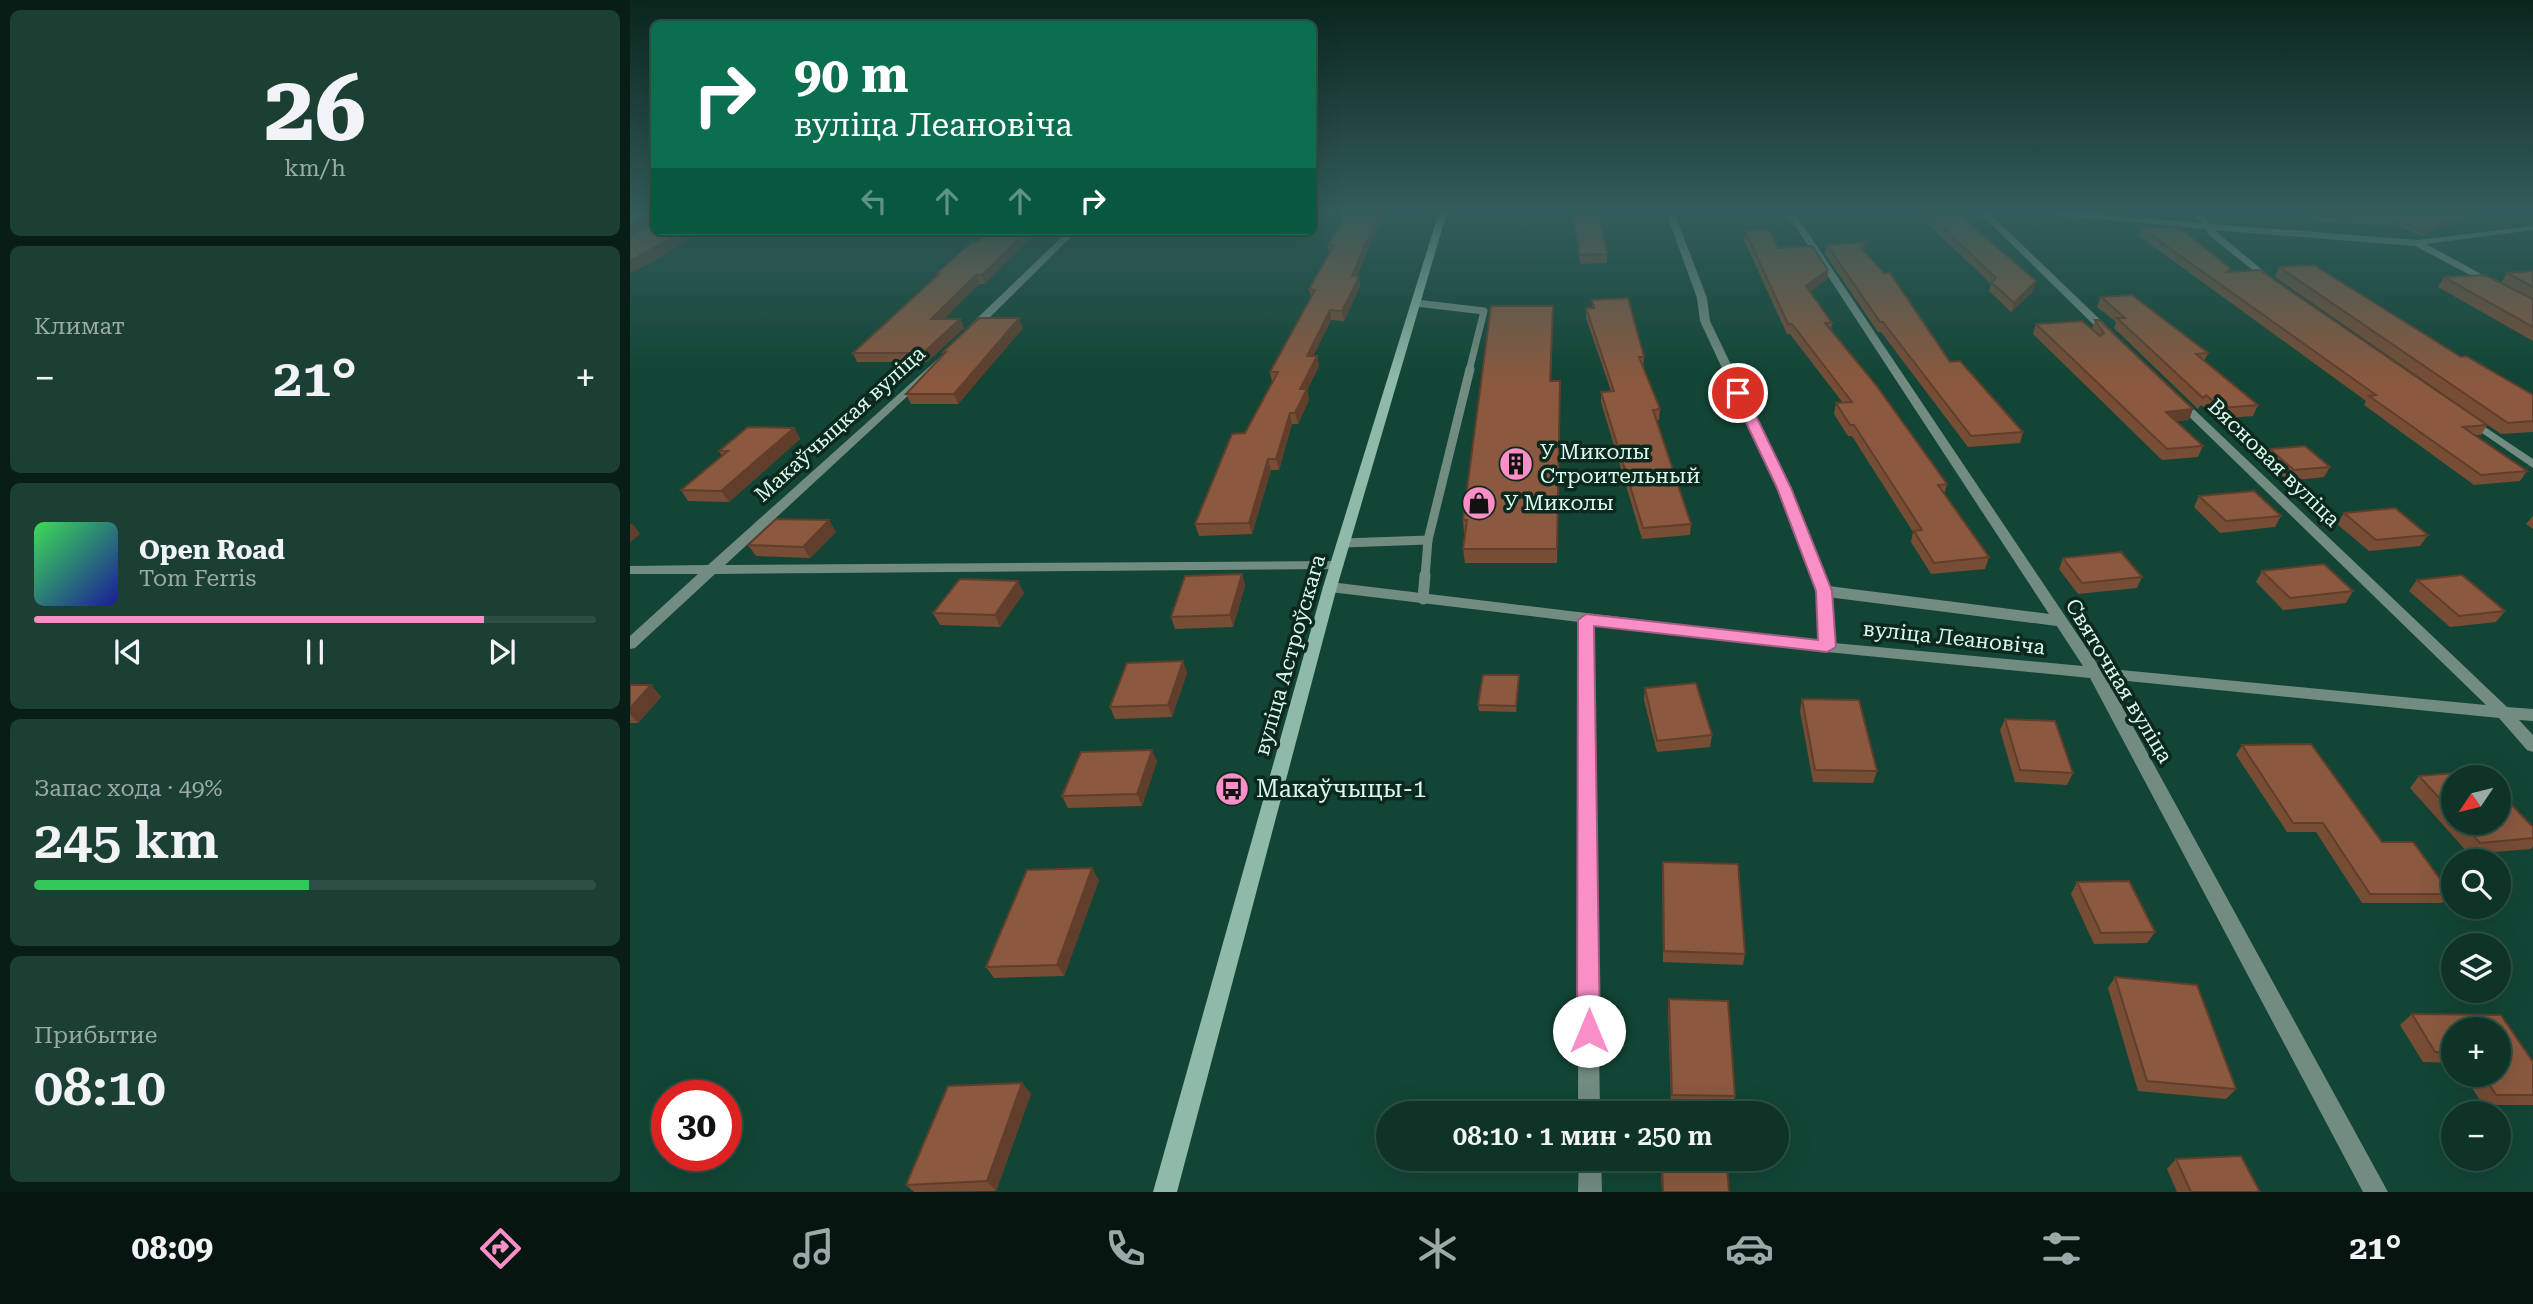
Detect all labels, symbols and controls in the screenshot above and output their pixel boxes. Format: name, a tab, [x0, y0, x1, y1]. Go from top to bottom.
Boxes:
text: 90 m	[794, 47, 909, 104]
icon: right	[679, 49, 770, 140]
text: 26	[264, 56, 366, 162]
text: вуліца Леановіча	[794, 106, 1073, 144]
text: km/h	[284, 155, 346, 182]
icon: left	[855, 182, 893, 220]
icon: ahead	[928, 182, 966, 220]
icon: ahead	[1001, 182, 1039, 220]
icon: right	[1074, 182, 1112, 220]
text: Климат	[34, 313, 125, 340]
street label: Макаўчыцкая вуліца	[750, 341, 930, 507]
text: 21°	[273, 348, 357, 409]
text: −	[34, 356, 55, 400]
text: +	[575, 356, 596, 400]
pin	[1708, 363, 1768, 423]
icon: arrive	[1719, 374, 1757, 412]
street label: Вясновая вуліца	[2203, 394, 2345, 532]
place label: У Миколы Строительный	[1540, 440, 1700, 488]
building icon: У Миколы Строительный	[1497, 445, 1535, 483]
shop icon: У Миколы	[1460, 484, 1498, 522]
place label: У Миколы	[1504, 491, 1614, 515]
text: Open Road	[139, 535, 285, 565]
street label: вуліца Астроўскага	[1250, 551, 1330, 758]
text: Tom Ferris	[139, 565, 256, 592]
street label: Святочная вуліца	[2060, 595, 2178, 768]
street label: вуліца Леановіча	[1862, 617, 2047, 660]
icon: previous	[109, 633, 147, 671]
icon: pause	[296, 633, 334, 671]
icon: next	[483, 633, 521, 671]
north arrow	[2441, 765, 2511, 835]
map controls	[2441, 765, 2511, 1171]
bus stop icon: Макаўчыцы-1	[1213, 770, 1251, 808]
text: Запас хода · 49%	[34, 775, 223, 802]
place label: Макаўчыцы-1	[1256, 775, 1426, 803]
text: 245 km	[34, 810, 219, 871]
button: search	[2441, 849, 2511, 919]
button: layers	[2441, 933, 2511, 1003]
position arrow	[1552, 994, 1626, 1068]
button: +	[2441, 1017, 2511, 1087]
text: Прибытие	[34, 1022, 157, 1049]
text: 08:10	[34, 1057, 166, 1118]
speed limit sign: 30	[651, 1080, 742, 1171]
button: −	[2441, 1101, 2511, 1171]
text: 08:10 · 1 мин · 250 m	[1453, 1121, 1712, 1151]
icon: directions	[476, 1224, 525, 1273]
icon: music	[789, 1224, 838, 1273]
icon: phone	[1101, 1224, 1150, 1273]
icon: climate	[1413, 1224, 1462, 1273]
icon: car	[1725, 1224, 1774, 1273]
icon: filters	[2037, 1224, 2086, 1273]
text: 08:09	[132, 1229, 213, 1267]
text: 21°	[2350, 1229, 2401, 1267]

